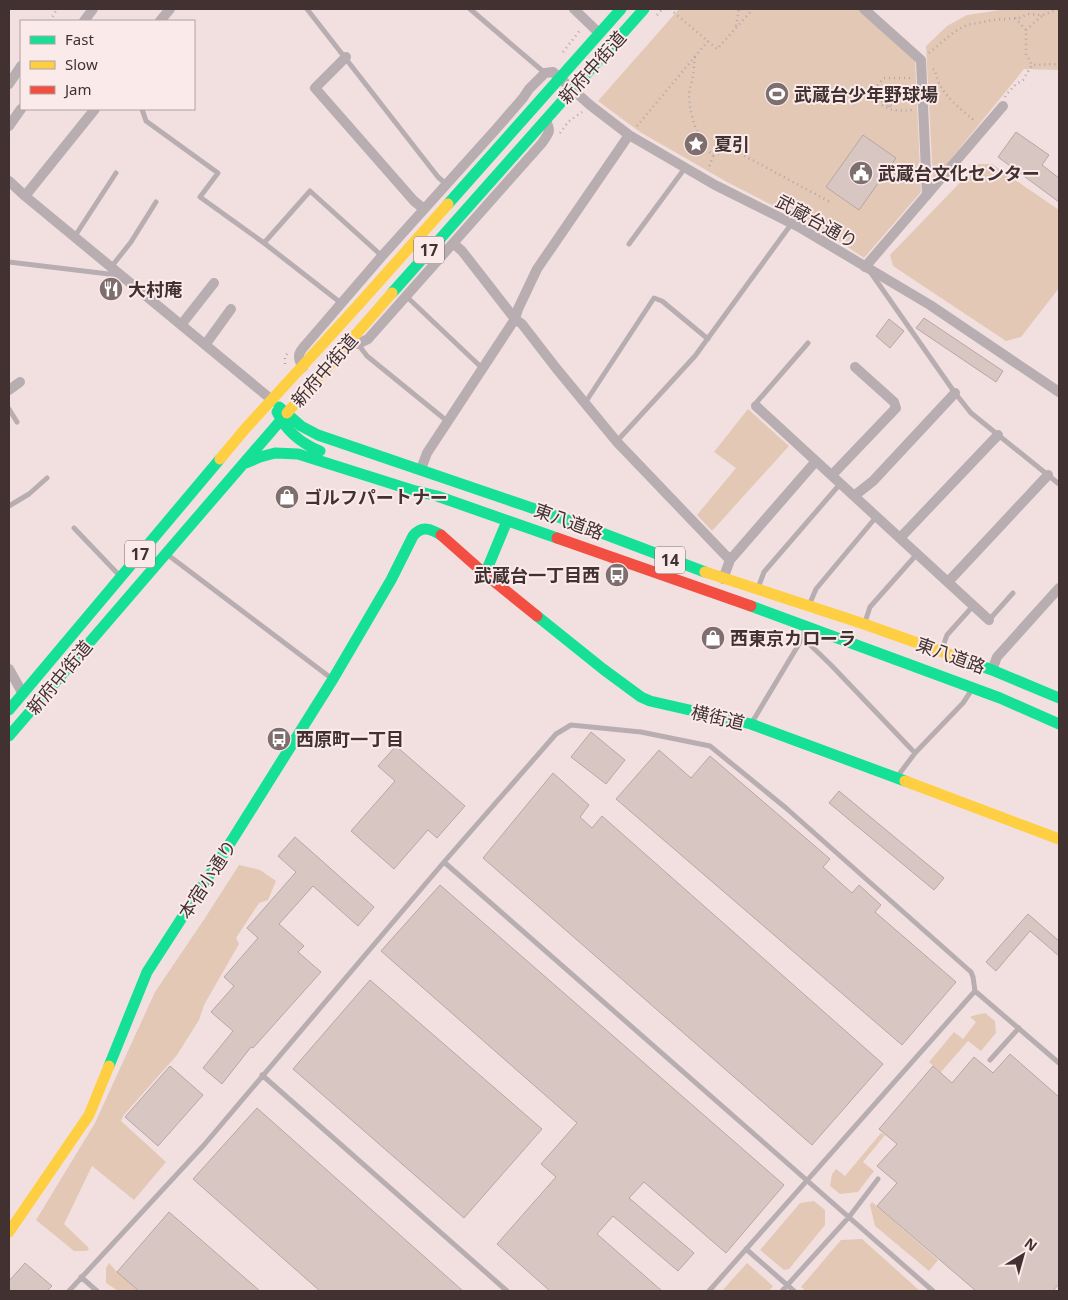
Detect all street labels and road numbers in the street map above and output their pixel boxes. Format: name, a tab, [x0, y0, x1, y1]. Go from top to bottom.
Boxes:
street label: 新府中街道	[553, 26, 631, 108]
street label: 武蔵台通り	[772, 189, 862, 253]
road number: 17	[414, 236, 444, 264]
street label: 新府中街道	[285, 328, 363, 412]
street label: 東八道路	[531, 497, 607, 545]
road number: 17	[125, 540, 155, 568]
road number: 14	[655, 546, 685, 574]
street label: 東八道路	[913, 631, 989, 679]
street label: 新府中街道	[21, 635, 97, 719]
street label: 横街道	[689, 699, 747, 735]
street label: 本宿小通り	[172, 835, 242, 923]

